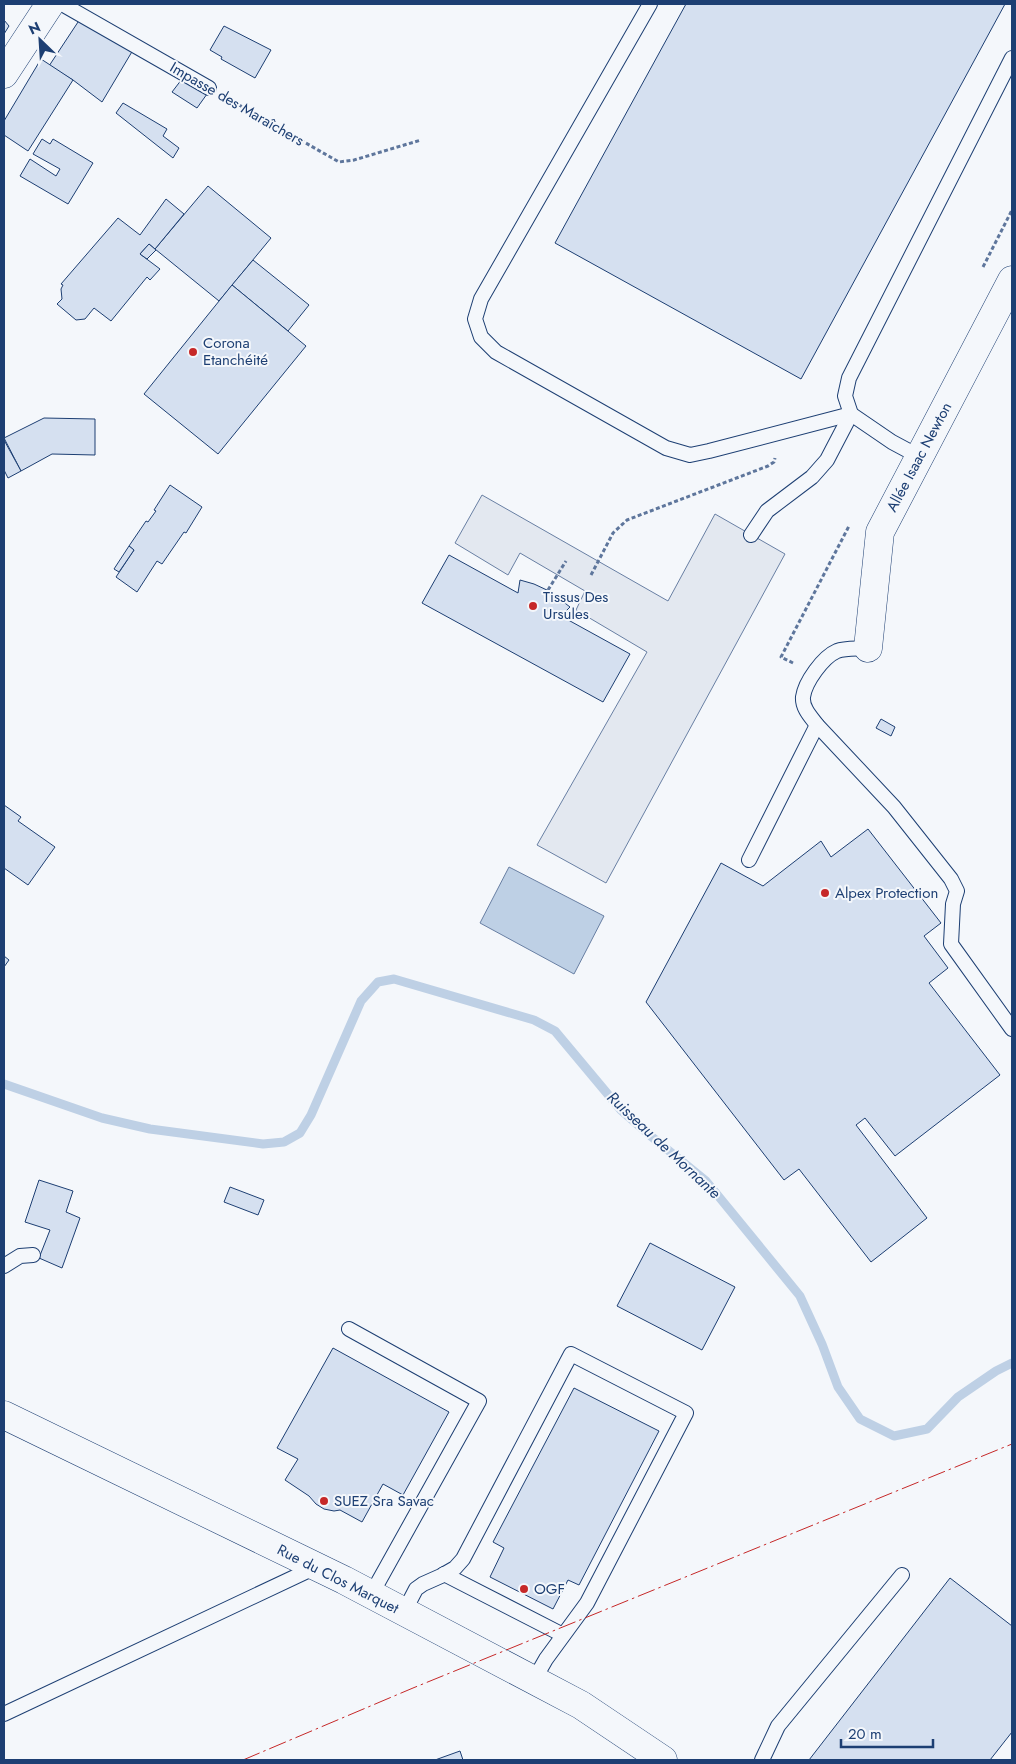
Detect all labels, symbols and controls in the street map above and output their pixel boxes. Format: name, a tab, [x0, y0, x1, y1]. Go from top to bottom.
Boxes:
north arrow	[15, 15, 65, 65]
text: N	[25, 17, 44, 40]
street label: Impasse des Maraîchers	[166, 57, 308, 151]
place label: Corona Etanchéité	[203, 332, 268, 371]
marker: Corona Etanchéité	[187, 346, 199, 358]
street label: Allée Isaac Newton	[881, 398, 957, 516]
place label: Tissus Des Ursules	[543, 586, 608, 625]
marker: Tissus Des Ursules	[527, 600, 539, 612]
place label: Alpex Protection	[835, 882, 938, 904]
marker: Alpex Protection	[819, 887, 831, 899]
water label: Ruisseau de Mornante	[602, 1086, 726, 1204]
place label: SUEZ Sra Savac	[334, 1490, 434, 1512]
marker: SUEZ Sra Savac	[318, 1495, 330, 1507]
street label: Rue du Clos Marquet	[273, 1539, 403, 1619]
place label: OGF	[534, 1578, 565, 1600]
marker: OGF	[518, 1583, 530, 1595]
scale bar	[841, 1716, 934, 1748]
text: 20 m	[848, 1723, 882, 1745]

